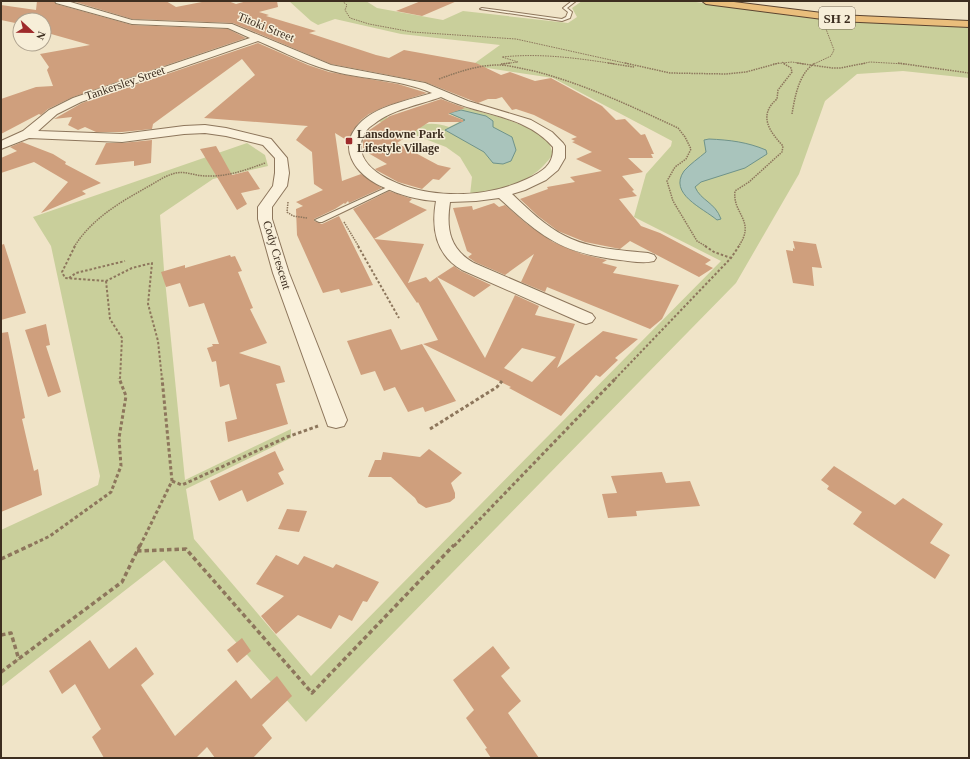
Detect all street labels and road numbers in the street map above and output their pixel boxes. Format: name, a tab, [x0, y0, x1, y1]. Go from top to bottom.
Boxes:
road number: SH 2	[819, 7, 855, 29]
street label: Titoki Street	[236, 9, 297, 45]
street label: Tankersley Street	[83, 63, 167, 103]
street label: Cody Crescent	[260, 219, 294, 292]

